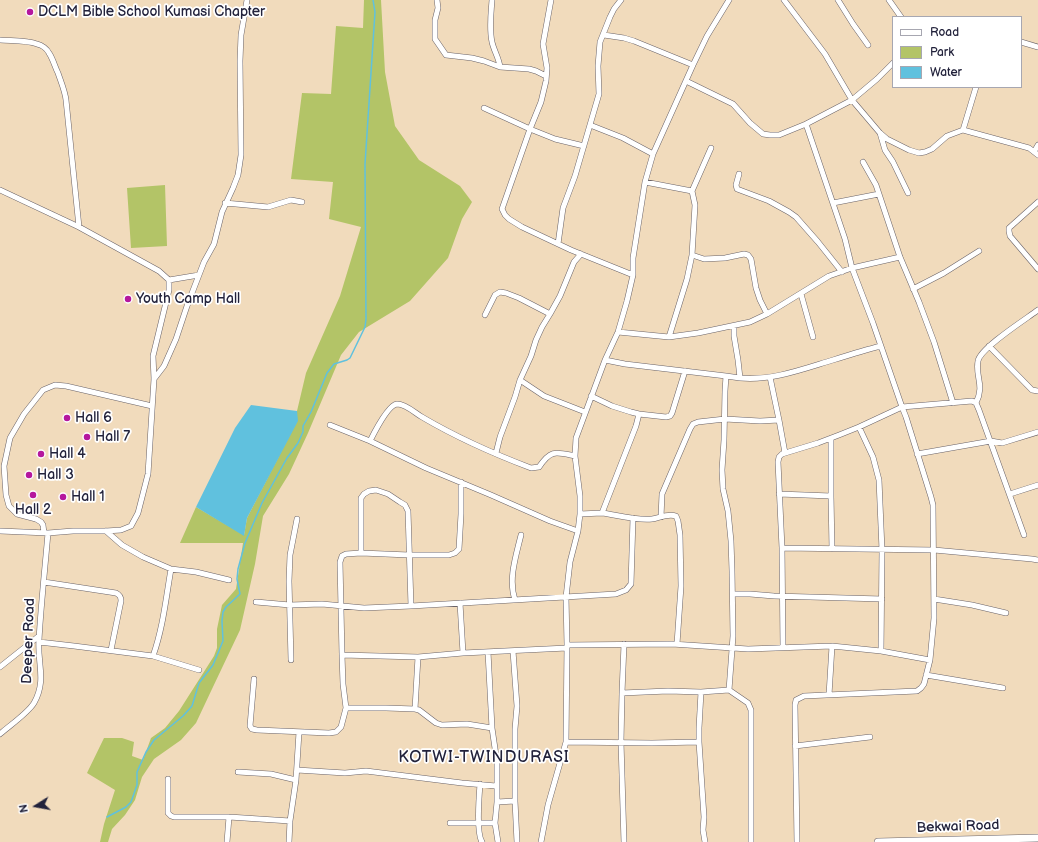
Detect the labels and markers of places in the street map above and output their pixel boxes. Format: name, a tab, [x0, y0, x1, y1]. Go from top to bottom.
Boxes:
place label: DCLM Bible School Kumasi Chapter	[38, 4, 265, 20]
marker: DCLM Bible School Kumasi Chapter	[25, 7, 35, 17]
place label: Youth Camp Hall	[136, 291, 240, 307]
marker: Youth Camp Hall	[123, 294, 133, 304]
place label: Hall 6	[75, 410, 112, 426]
marker: Hall 6	[62, 413, 72, 423]
place label: Hall 7	[95, 429, 130, 445]
marker: Hall 7	[82, 432, 92, 442]
place label: Hall 4	[49, 446, 86, 462]
marker: Hall 4	[36, 449, 46, 459]
place label: Hall 3	[37, 467, 74, 483]
marker: Hall 3	[24, 470, 34, 480]
place label: Hall 1	[71, 489, 105, 505]
marker: Hall 2	[28, 490, 38, 500]
marker: Hall 1	[58, 492, 68, 502]
place label: Hall 2	[15, 502, 51, 518]

